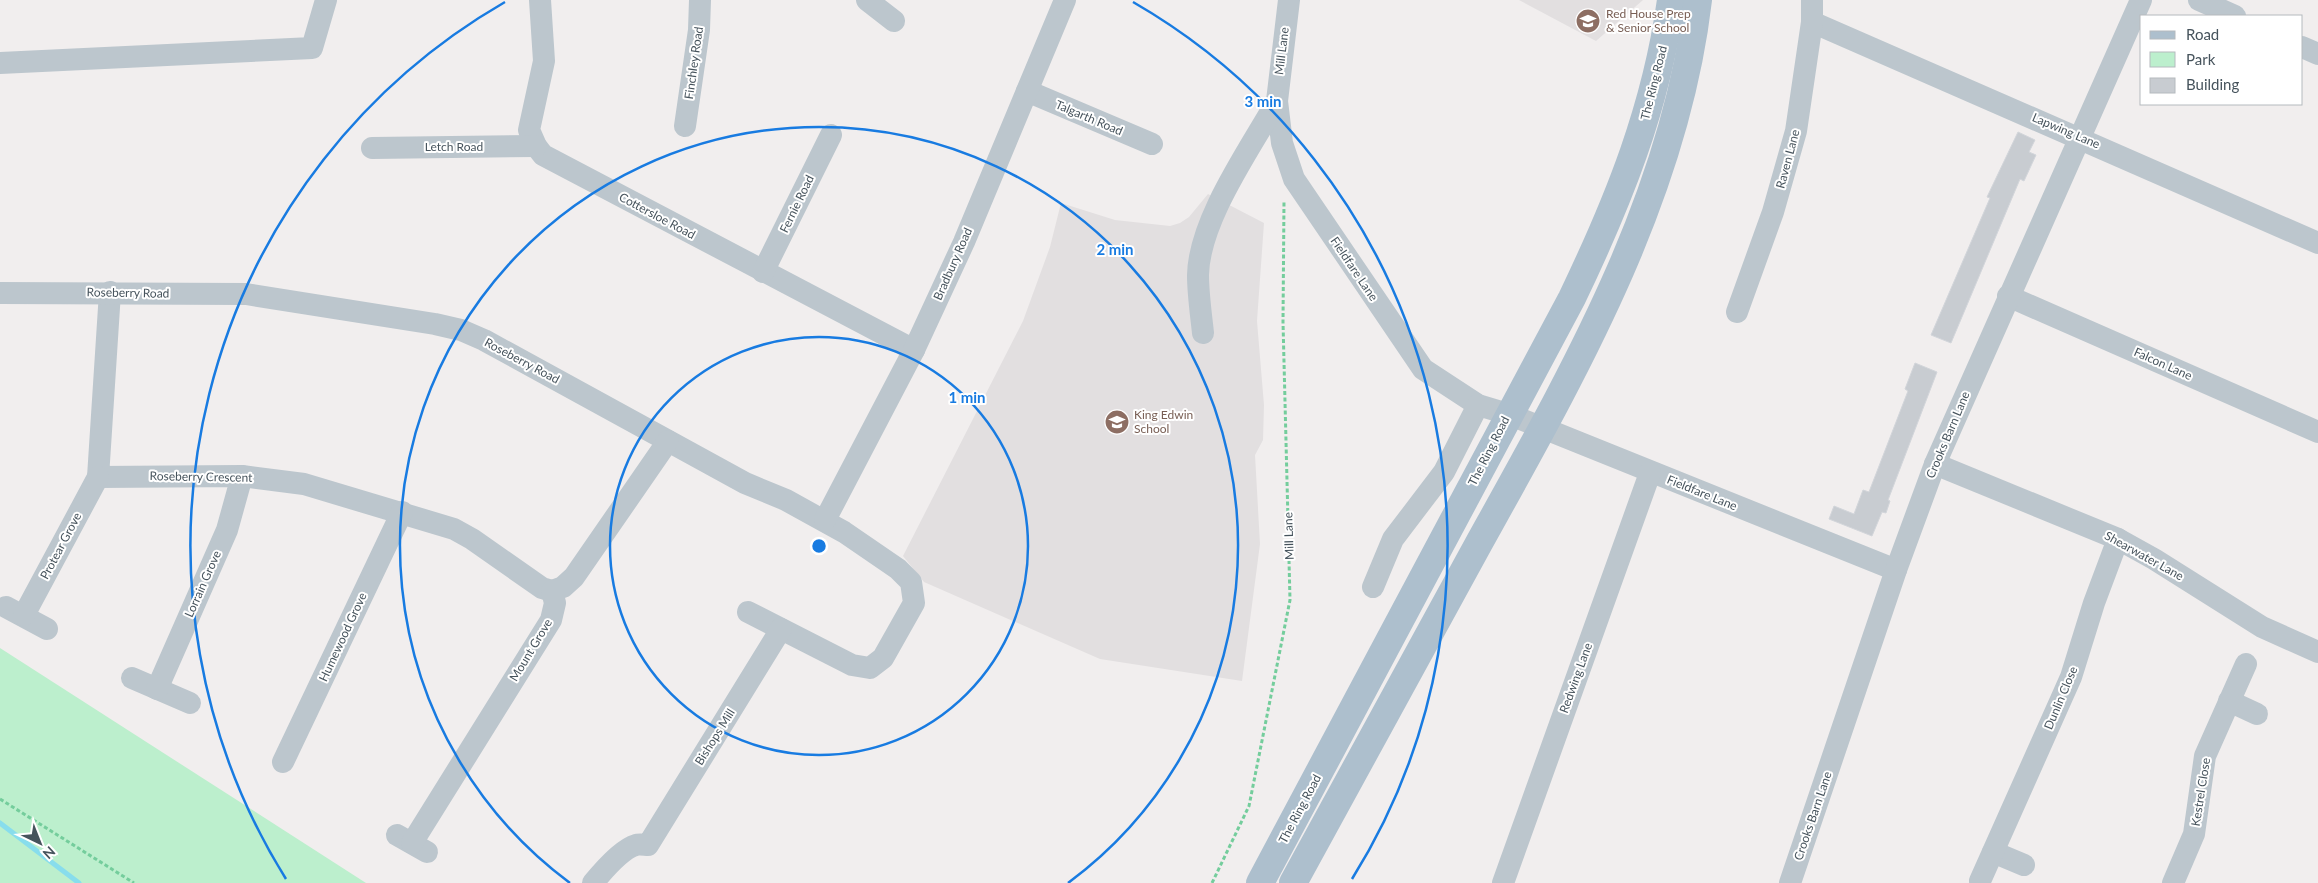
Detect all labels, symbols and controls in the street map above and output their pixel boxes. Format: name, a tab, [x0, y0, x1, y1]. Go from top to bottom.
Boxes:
place label: Red House Prep & Senior School	[1606, 6, 1691, 35]
school or university icon: Red House Prep & Senior School	[1575, 8, 1601, 34]
legend	[2140, 15, 2303, 105]
text: Road	[2186, 25, 2219, 43]
street label: Finchley Road	[681, 26, 706, 100]
street label: Mill Lane	[1271, 26, 1292, 76]
street label: The Ring Road	[1637, 44, 1670, 122]
text: Park	[2186, 50, 2216, 68]
text: Building	[2186, 75, 2239, 93]
text: 3 min	[1244, 92, 1282, 110]
street label: Talgarth Road	[1053, 97, 1125, 138]
street label: Lapwing Lane	[2030, 110, 2102, 152]
street label: Raven Lane	[1772, 128, 1803, 190]
street label: Letch Road	[425, 139, 483, 154]
street label: Fernie Road	[776, 172, 817, 235]
street label: Cottersloe Road	[616, 189, 698, 242]
street label: Bradbury Road	[930, 225, 975, 302]
street label: Fieldfare Lane	[1327, 234, 1381, 304]
text: 2 min	[1096, 240, 1134, 258]
street label: Roseberry Road	[86, 284, 170, 301]
street label: Roseberry Road	[482, 334, 562, 387]
street label: Falcon Lane	[2132, 344, 2195, 383]
text: 1 min	[948, 388, 986, 406]
street label: Crooks Barn Lane	[1922, 389, 1973, 481]
place label: King Edwin School	[1134, 407, 1193, 436]
school or university icon: King Edwin School	[1104, 409, 1130, 435]
street label: The Ring Road	[1465, 413, 1512, 488]
street label: Roseberry Crescent	[150, 468, 253, 485]
street label: Fieldfare Lane	[1665, 472, 1739, 513]
street label: Protear Grove	[37, 510, 84, 582]
street label: Mill Lane	[1280, 512, 1297, 560]
street label: Shearwater Lane	[2102, 528, 2186, 583]
centre of rings	[810, 537, 828, 555]
street label: Lorrain Grove	[181, 548, 224, 620]
street label: Humewood Grove	[315, 590, 370, 684]
street label: Mount Grove	[506, 616, 555, 684]
street label: Redwing Lane	[1556, 641, 1595, 715]
street label: Dunlin Close	[2041, 664, 2081, 732]
street label: Bishops Mill	[691, 706, 738, 768]
street label: Kestrel Close	[2188, 757, 2213, 827]
street label: Crooks Barn Lane	[1790, 769, 1835, 862]
street label: The Ring Road	[1275, 772, 1324, 846]
north arrow	[15, 818, 65, 868]
text: N	[39, 843, 59, 863]

